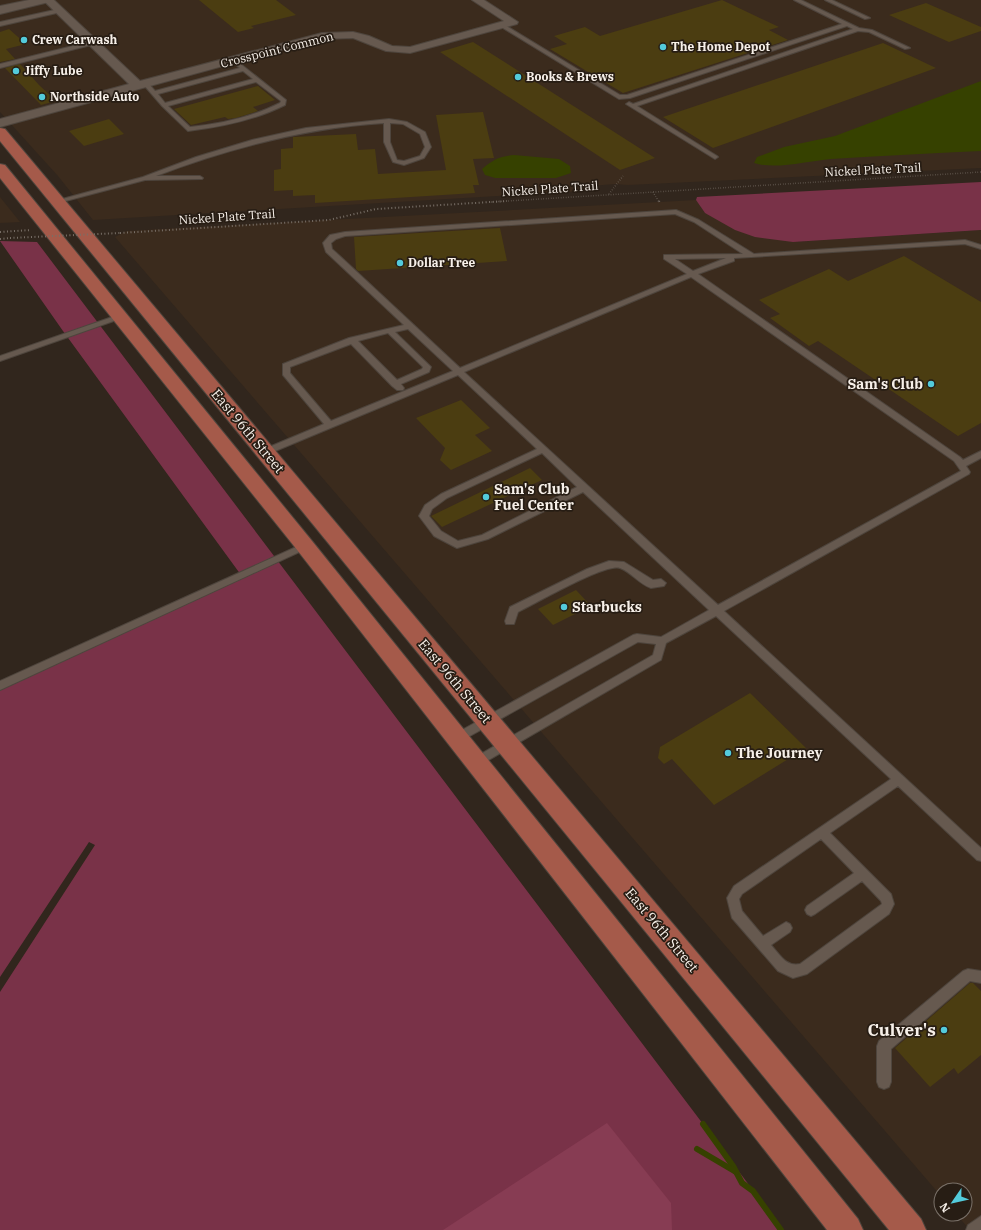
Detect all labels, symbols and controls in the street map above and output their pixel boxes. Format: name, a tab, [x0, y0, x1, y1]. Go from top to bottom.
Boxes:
street label: Crosspoint Common	[219, 28, 335, 71]
place label: Crew Carwash	[32, 32, 118, 47]
marker: Crew Carwash	[19, 35, 29, 45]
place label: The Home Depot	[671, 39, 770, 54]
marker: The Home Depot	[658, 42, 668, 52]
place label: Jiffy Lube	[24, 63, 83, 78]
marker: Jiffy Lube	[11, 66, 21, 76]
place label: Books & Brews	[526, 69, 614, 84]
marker: Books & Brews	[513, 72, 523, 82]
place label: Northside Auto	[50, 89, 139, 104]
marker: Northside Auto	[37, 92, 47, 102]
street label: Nickel Plate Trail	[824, 159, 922, 180]
street label: Nickel Plate Trail	[501, 178, 599, 199]
street label: Nickel Plate Trail	[178, 206, 276, 227]
place label: Dollar Tree	[408, 255, 476, 270]
marker: Dollar Tree	[395, 258, 405, 268]
place label: Sam's Club	[847, 375, 923, 393]
marker: Sam's Club	[926, 379, 936, 389]
street label: East 96th Street	[207, 385, 289, 477]
place label: Sam's Club Fuel Center	[494, 480, 574, 514]
marker: Sam's Club Fuel Center	[481, 492, 491, 502]
place label: Starbucks	[572, 598, 642, 616]
marker: Starbucks	[559, 602, 569, 612]
street label: East 96th Street	[414, 635, 496, 727]
place label: The Journey	[736, 744, 823, 762]
marker: The Journey	[723, 748, 733, 758]
street label: East 96th Street	[621, 884, 703, 976]
place label: Culver's	[867, 1019, 936, 1041]
marker: Culver's	[939, 1025, 949, 1035]
north arrow	[933, 1182, 973, 1222]
text: N	[936, 1200, 953, 1215]

